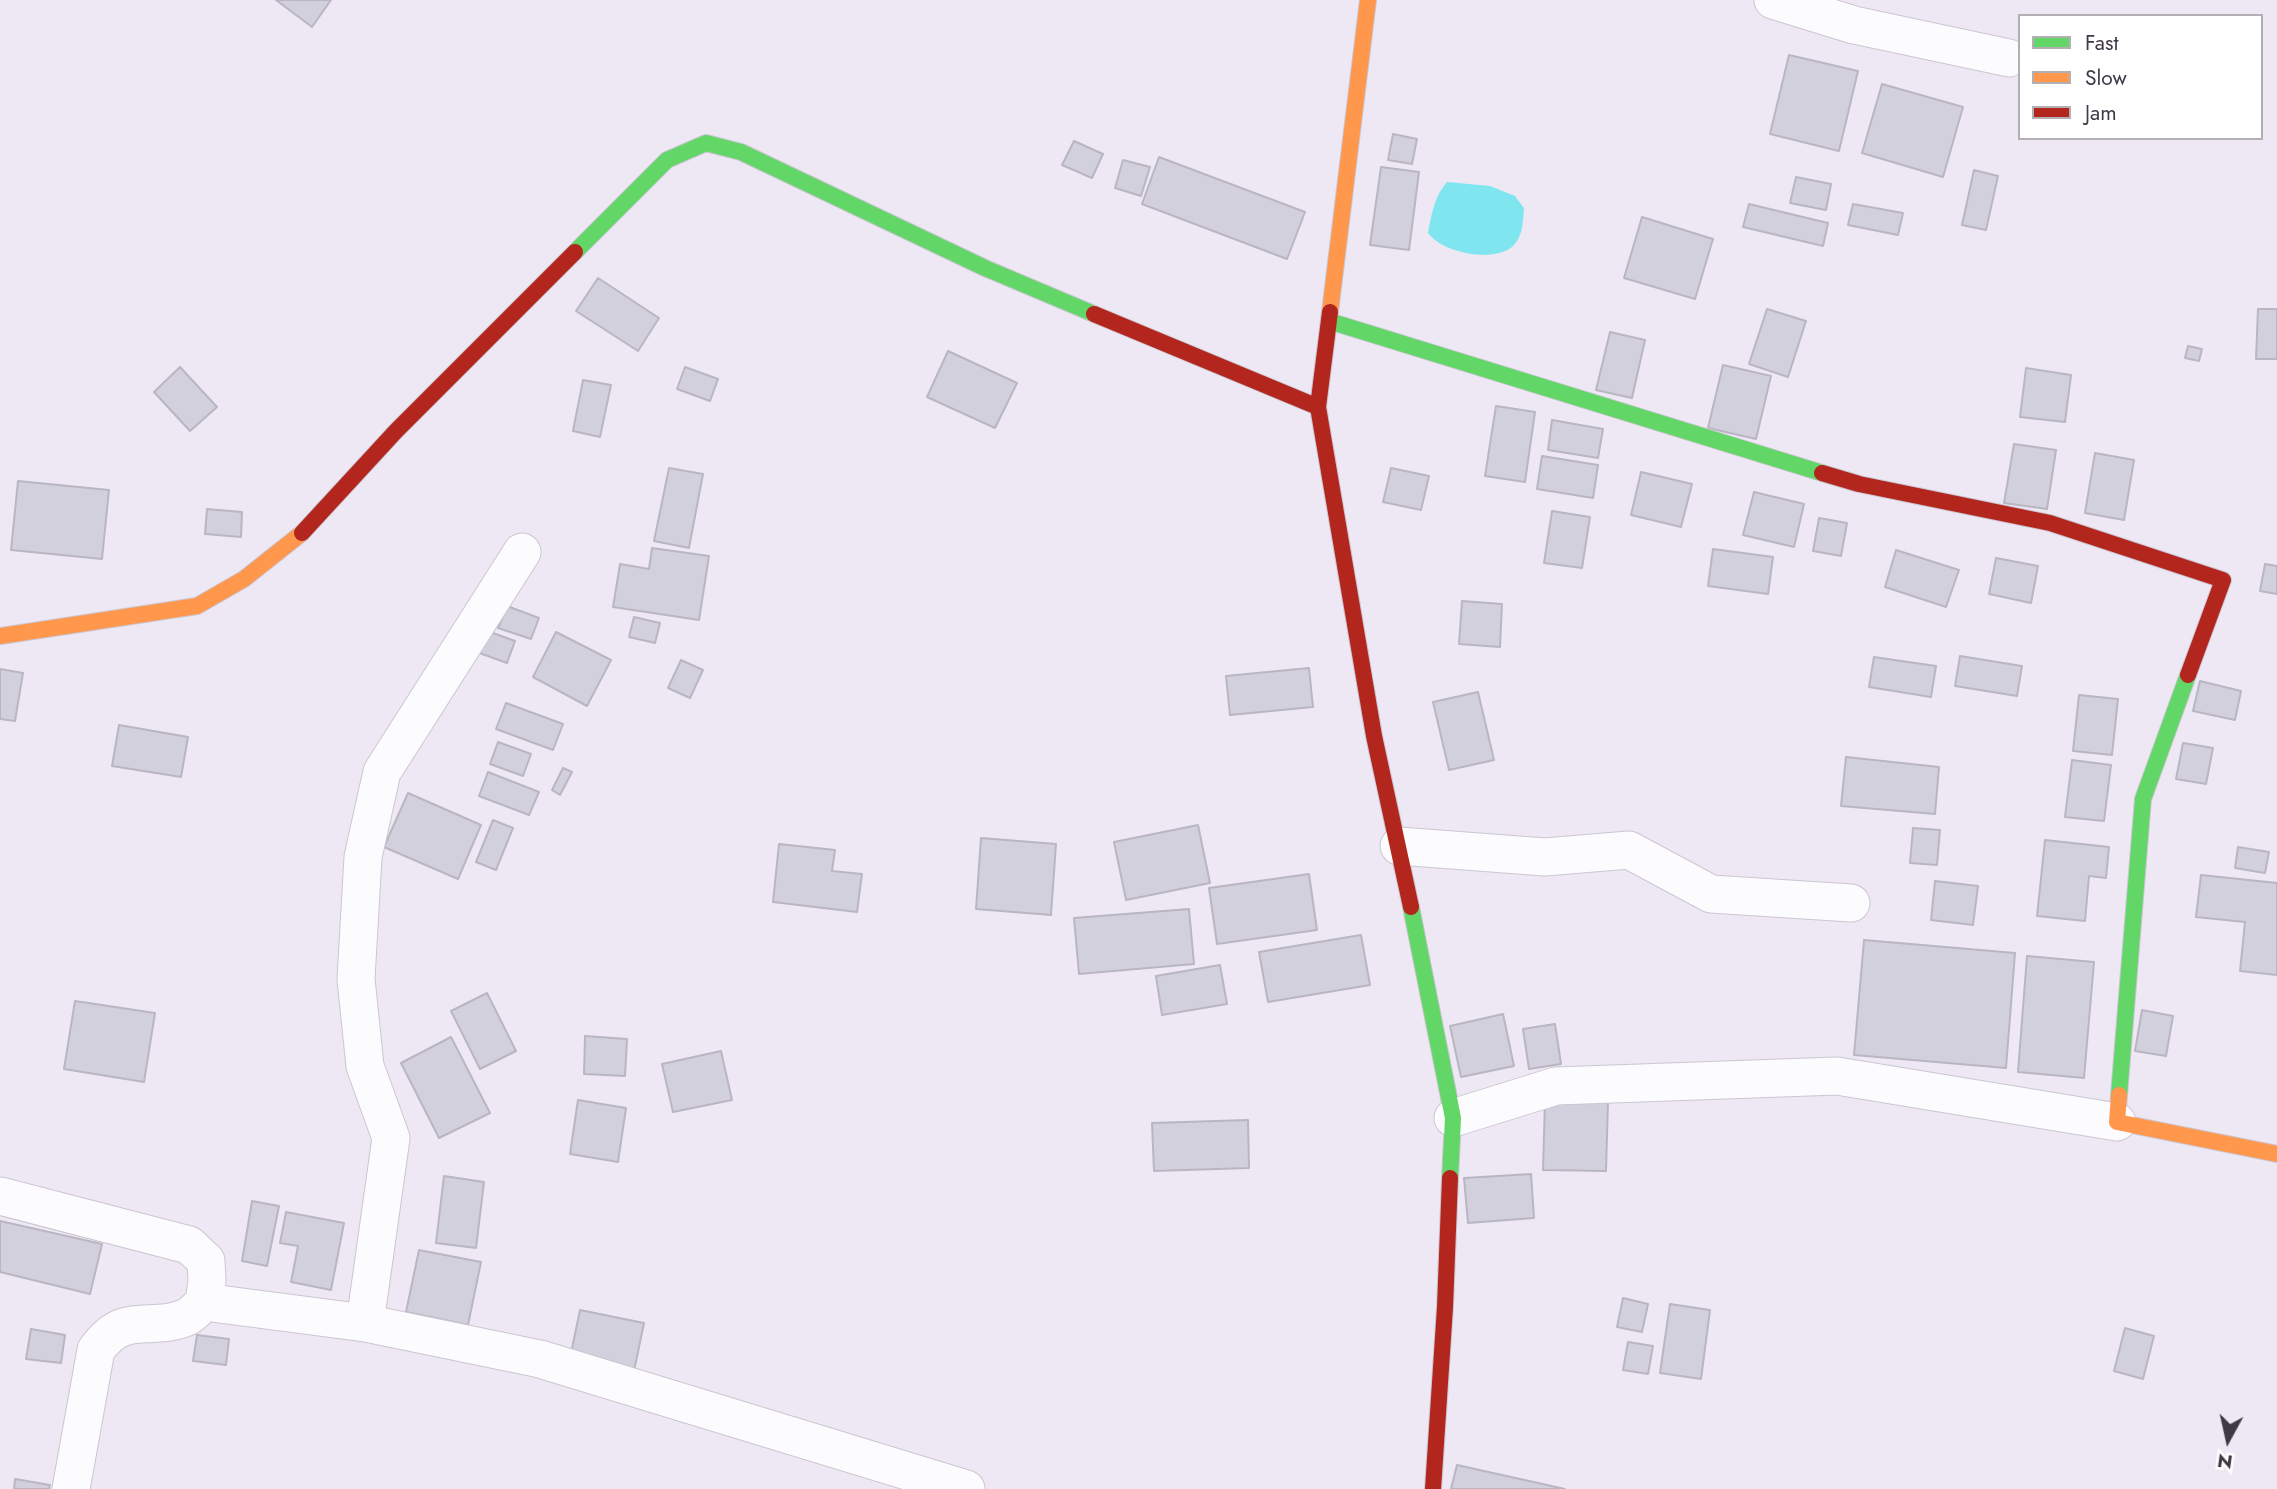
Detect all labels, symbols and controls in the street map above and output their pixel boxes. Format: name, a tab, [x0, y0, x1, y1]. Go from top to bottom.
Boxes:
legend	[2018, 14, 2263, 140]
text: Fast	[2085, 28, 2118, 58]
text: Slow	[2085, 63, 2127, 93]
text: Jam	[2085, 98, 2117, 128]
north arrow	[2193, 1405, 2263, 1475]
text: N	[2216, 1447, 2234, 1476]

